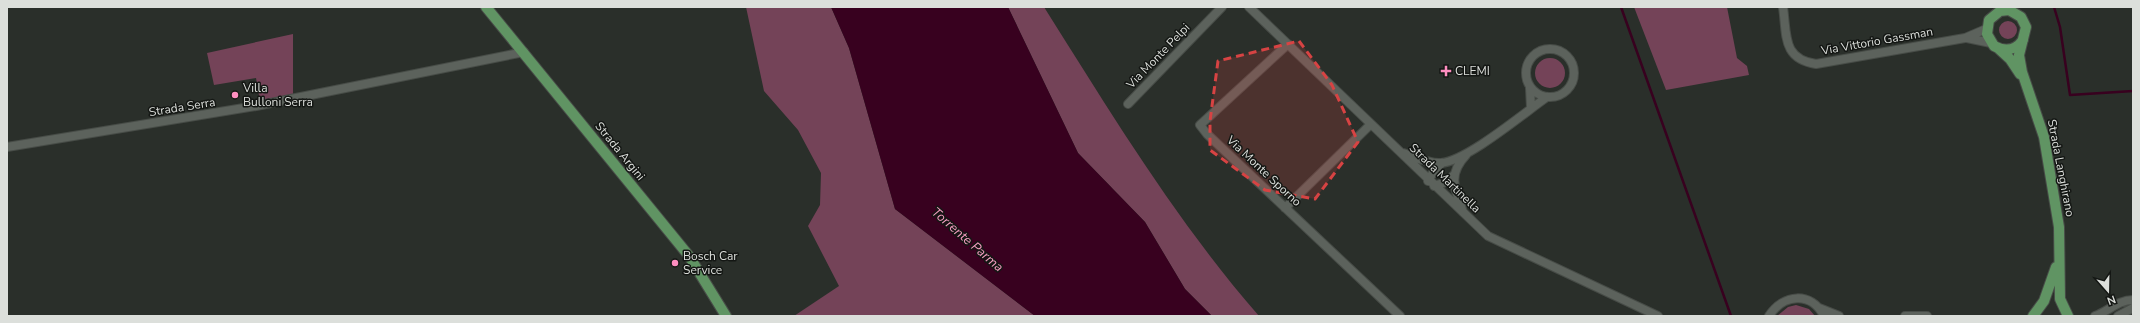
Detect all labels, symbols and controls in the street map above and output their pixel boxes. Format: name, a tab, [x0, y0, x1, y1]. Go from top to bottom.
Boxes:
street label: Via Monte Pelpi	[1122, 20, 1193, 93]
street label: Via Vittorio Gassman	[1819, 23, 1934, 59]
place label: CLEMI	[1455, 63, 1490, 79]
marker: CLEMI	[1440, 65, 1452, 77]
place label: Villa Bulloni Serra	[242, 80, 313, 110]
marker: Villa Bulloni Serra	[230, 90, 240, 100]
street label: Strada Serra	[148, 94, 216, 120]
street label: Strada Argini	[591, 118, 649, 184]
street label: Strada Langhirano	[2044, 118, 2078, 218]
street label: Via Monte Sporno	[1222, 131, 1305, 210]
street label: Strada Martinella	[1406, 140, 1484, 216]
water label: Torrente Parma	[928, 204, 1007, 276]
place label: Bosch Car Service	[683, 248, 738, 278]
marker: Bosch Car Service	[670, 258, 680, 268]
north arrow	[2088, 271, 2128, 311]
text: N	[2105, 291, 2118, 308]

